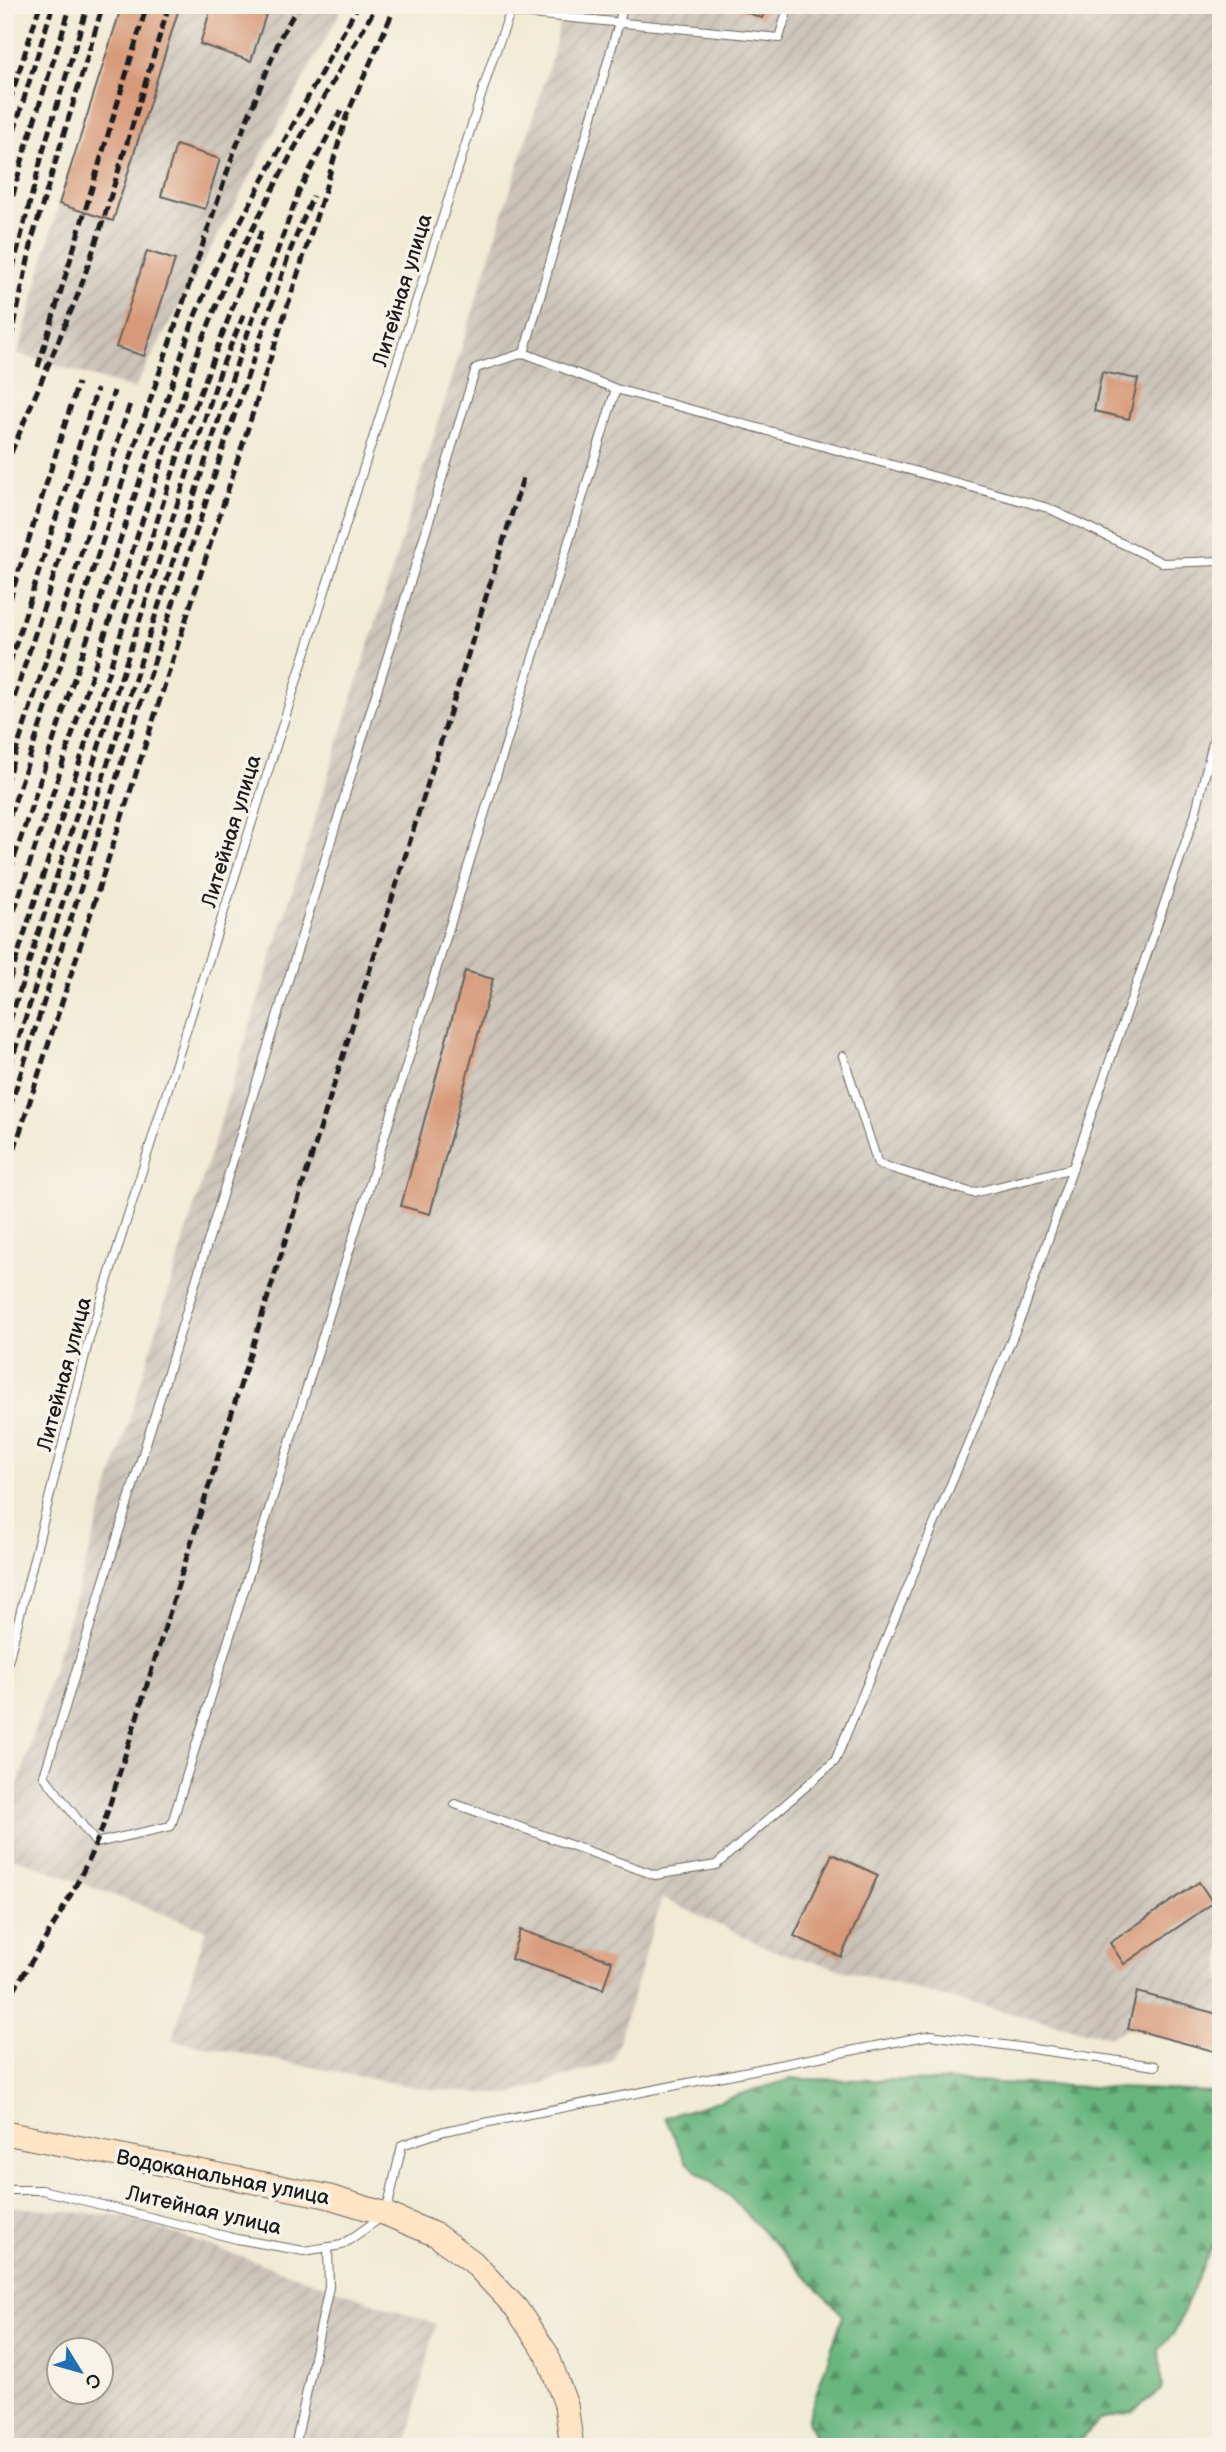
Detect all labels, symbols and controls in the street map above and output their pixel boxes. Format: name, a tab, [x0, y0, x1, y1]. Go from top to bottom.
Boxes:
street label: Литейная улица	[367, 210, 438, 370]
street label: Литейная улица	[196, 751, 267, 911]
street label: Литейная улица	[32, 1294, 97, 1455]
street label: Водоканальная улица	[114, 2145, 332, 2211]
street label: Литейная улица	[123, 2180, 284, 2241]
north arrow	[46, 2336, 116, 2406]
text: С	[79, 2368, 106, 2393]

